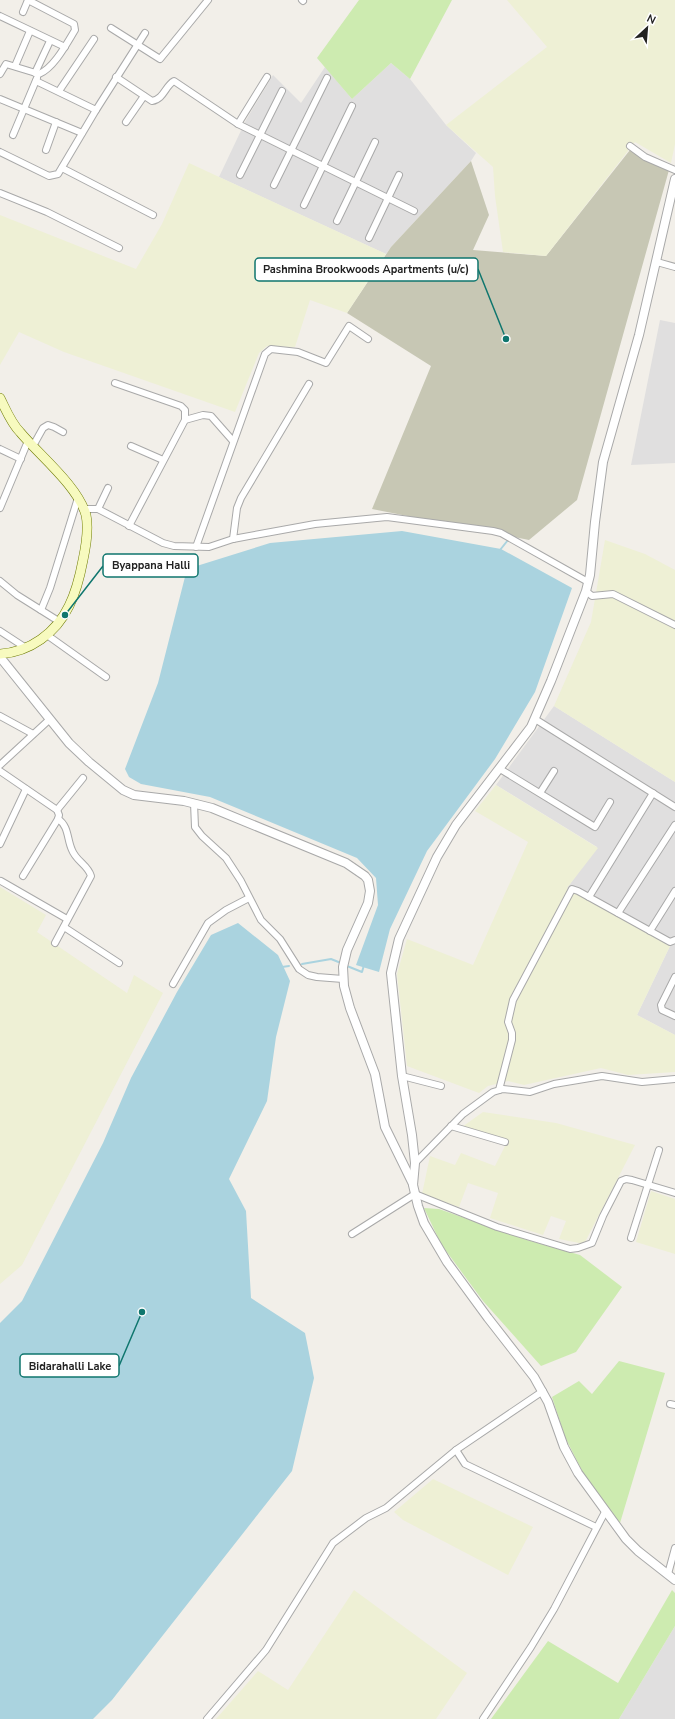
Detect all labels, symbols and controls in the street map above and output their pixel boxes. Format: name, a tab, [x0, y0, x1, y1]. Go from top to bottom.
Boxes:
north arrow	[627, 8, 667, 48]
text: N	[644, 11, 658, 28]
callout: Pashmina Brookwoods Apartments (u/c)	[255, 258, 478, 281]
text: Pashmina Brookwoods Apartments (u/c)	[263, 262, 469, 277]
callout: Byappana Halli	[103, 554, 198, 577]
text: Byappana Halli	[112, 558, 190, 573]
callout: Bidarahalli Lake	[20, 1354, 119, 1377]
text: Bidarahalli Lake	[29, 1359, 111, 1374]

